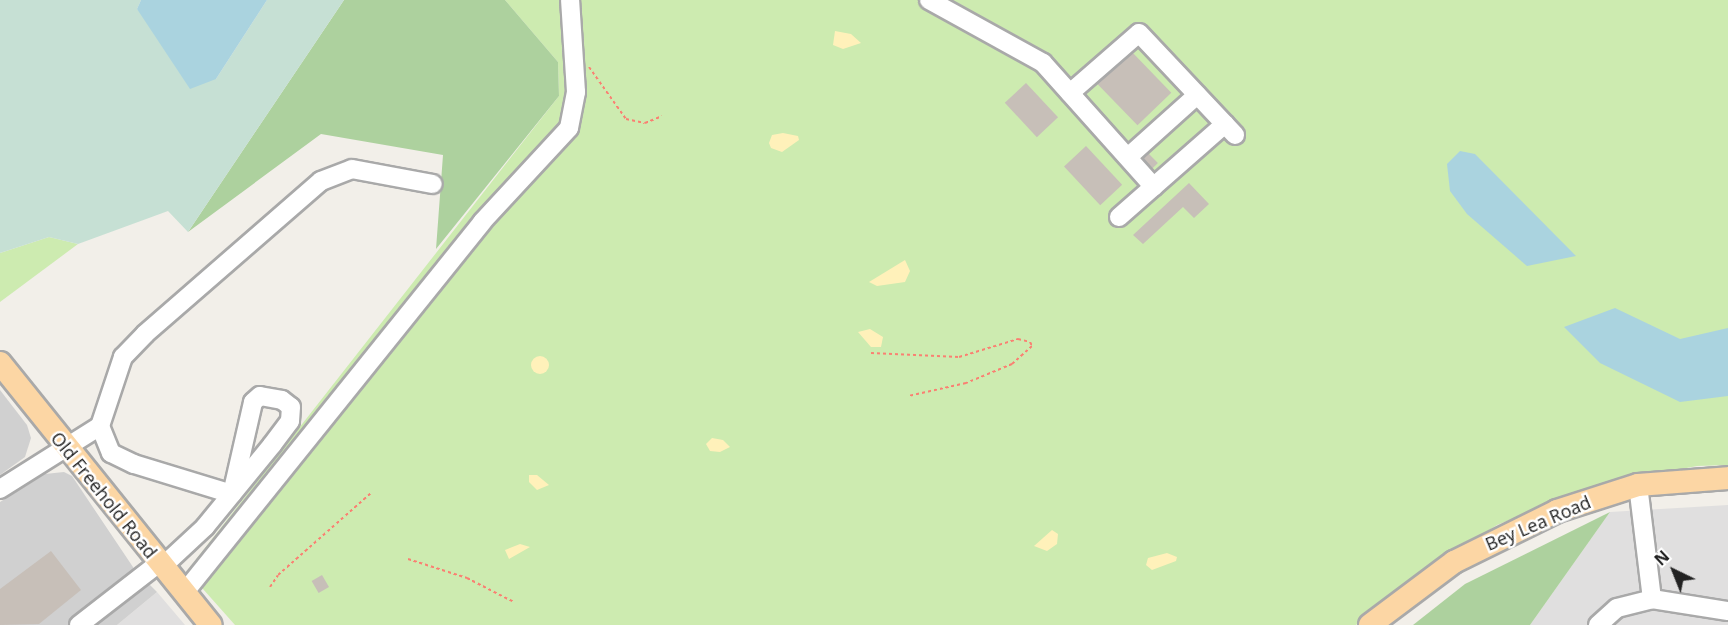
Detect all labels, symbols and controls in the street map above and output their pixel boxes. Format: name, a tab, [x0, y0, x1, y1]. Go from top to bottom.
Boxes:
street label: Old Freehold Road	[46, 428, 162, 562]
street label: Bey Lea Road	[1482, 491, 1594, 555]
north arrow	[1644, 541, 1704, 601]
text: N	[1649, 545, 1674, 570]

